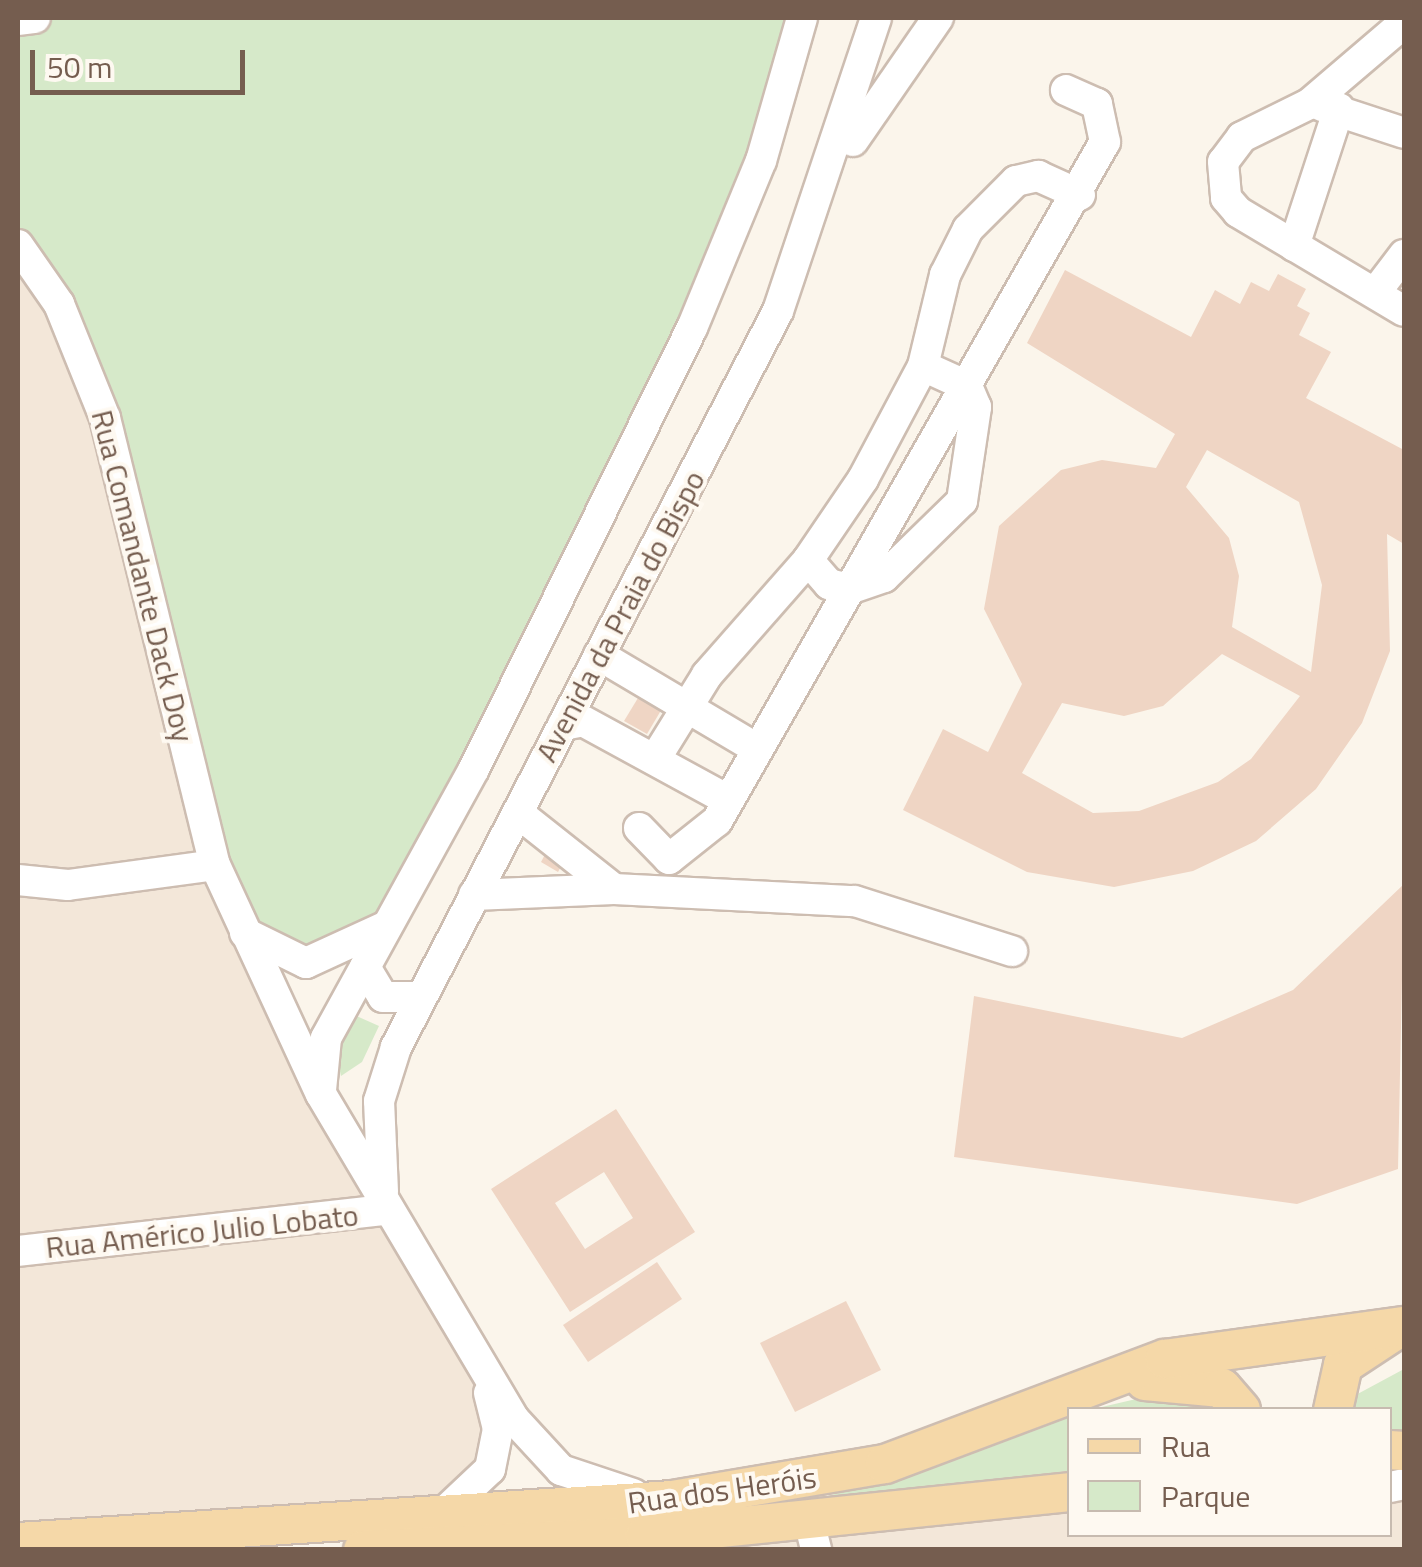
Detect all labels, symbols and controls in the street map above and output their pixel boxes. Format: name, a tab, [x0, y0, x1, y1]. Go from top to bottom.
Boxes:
scale bar	[35, 30, 250, 92]
text: 50 m	[47, 44, 112, 90]
street label: Rua Comandante Dack Doy	[84, 406, 202, 746]
street label: Avenida da Praia do Bispo	[528, 464, 712, 768]
street label: Rua Américo Julio Lobato	[44, 1197, 360, 1265]
legend	[1067, 1407, 1392, 1537]
text: Rua	[1161, 1423, 1210, 1469]
street label: Rua dos Heróis	[625, 1459, 819, 1521]
text: Parque	[1161, 1473, 1251, 1519]

